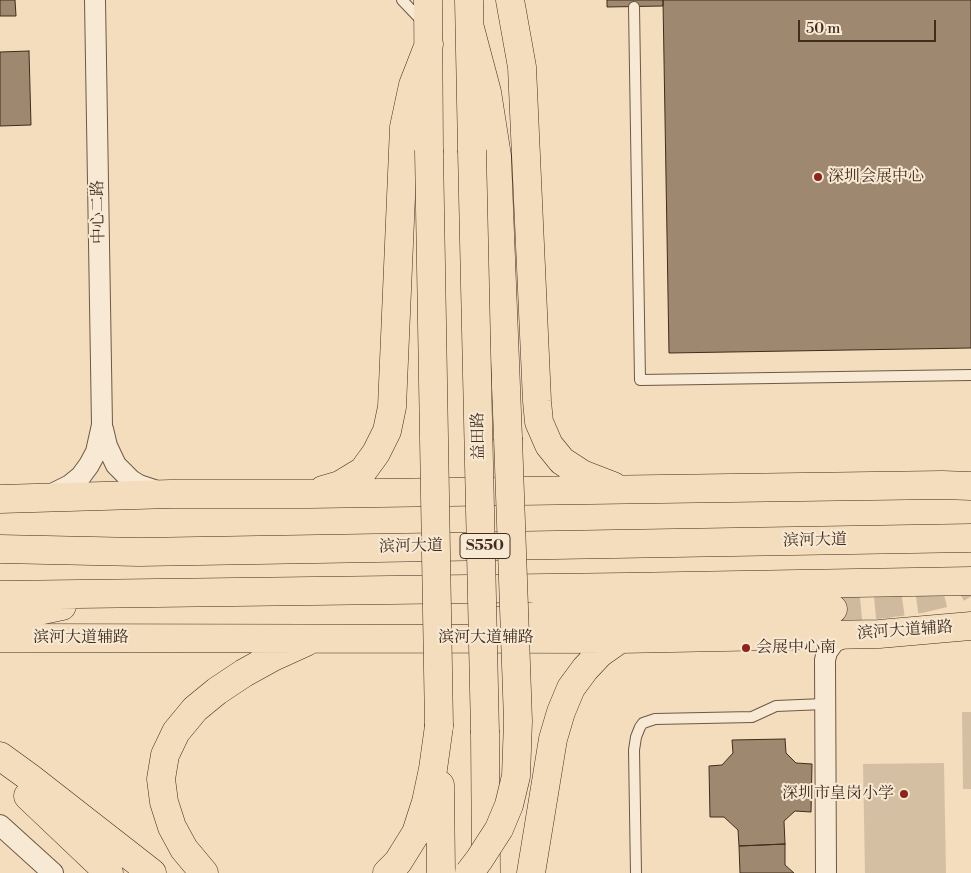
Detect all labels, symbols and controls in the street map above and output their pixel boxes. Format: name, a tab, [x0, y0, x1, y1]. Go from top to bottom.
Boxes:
scale bar	[801, 10, 938, 42]
text: 50 m	[806, 19, 840, 38]
place label: 深圳会展中心	[828, 167, 924, 187]
marker: 深圳会展中心	[812, 171, 824, 183]
street label: 中心二路	[89, 180, 109, 244]
street label: 益田路	[469, 412, 489, 460]
street label: 滨河大道	[783, 531, 847, 551]
road number: S550	[460, 534, 510, 558]
street label: 滨河大道	[379, 537, 443, 557]
street label: 滨河大道辅路	[856, 618, 954, 644]
street label: 滨河大道辅路	[33, 628, 129, 648]
street label: 滨河大道辅路	[438, 628, 534, 648]
place label: 会展中心南	[756, 638, 836, 658]
marker: 会展中心南	[740, 642, 752, 654]
place label: 深圳市皇岗小学	[782, 784, 894, 804]
marker: 深圳市皇岗小学	[898, 788, 910, 800]

